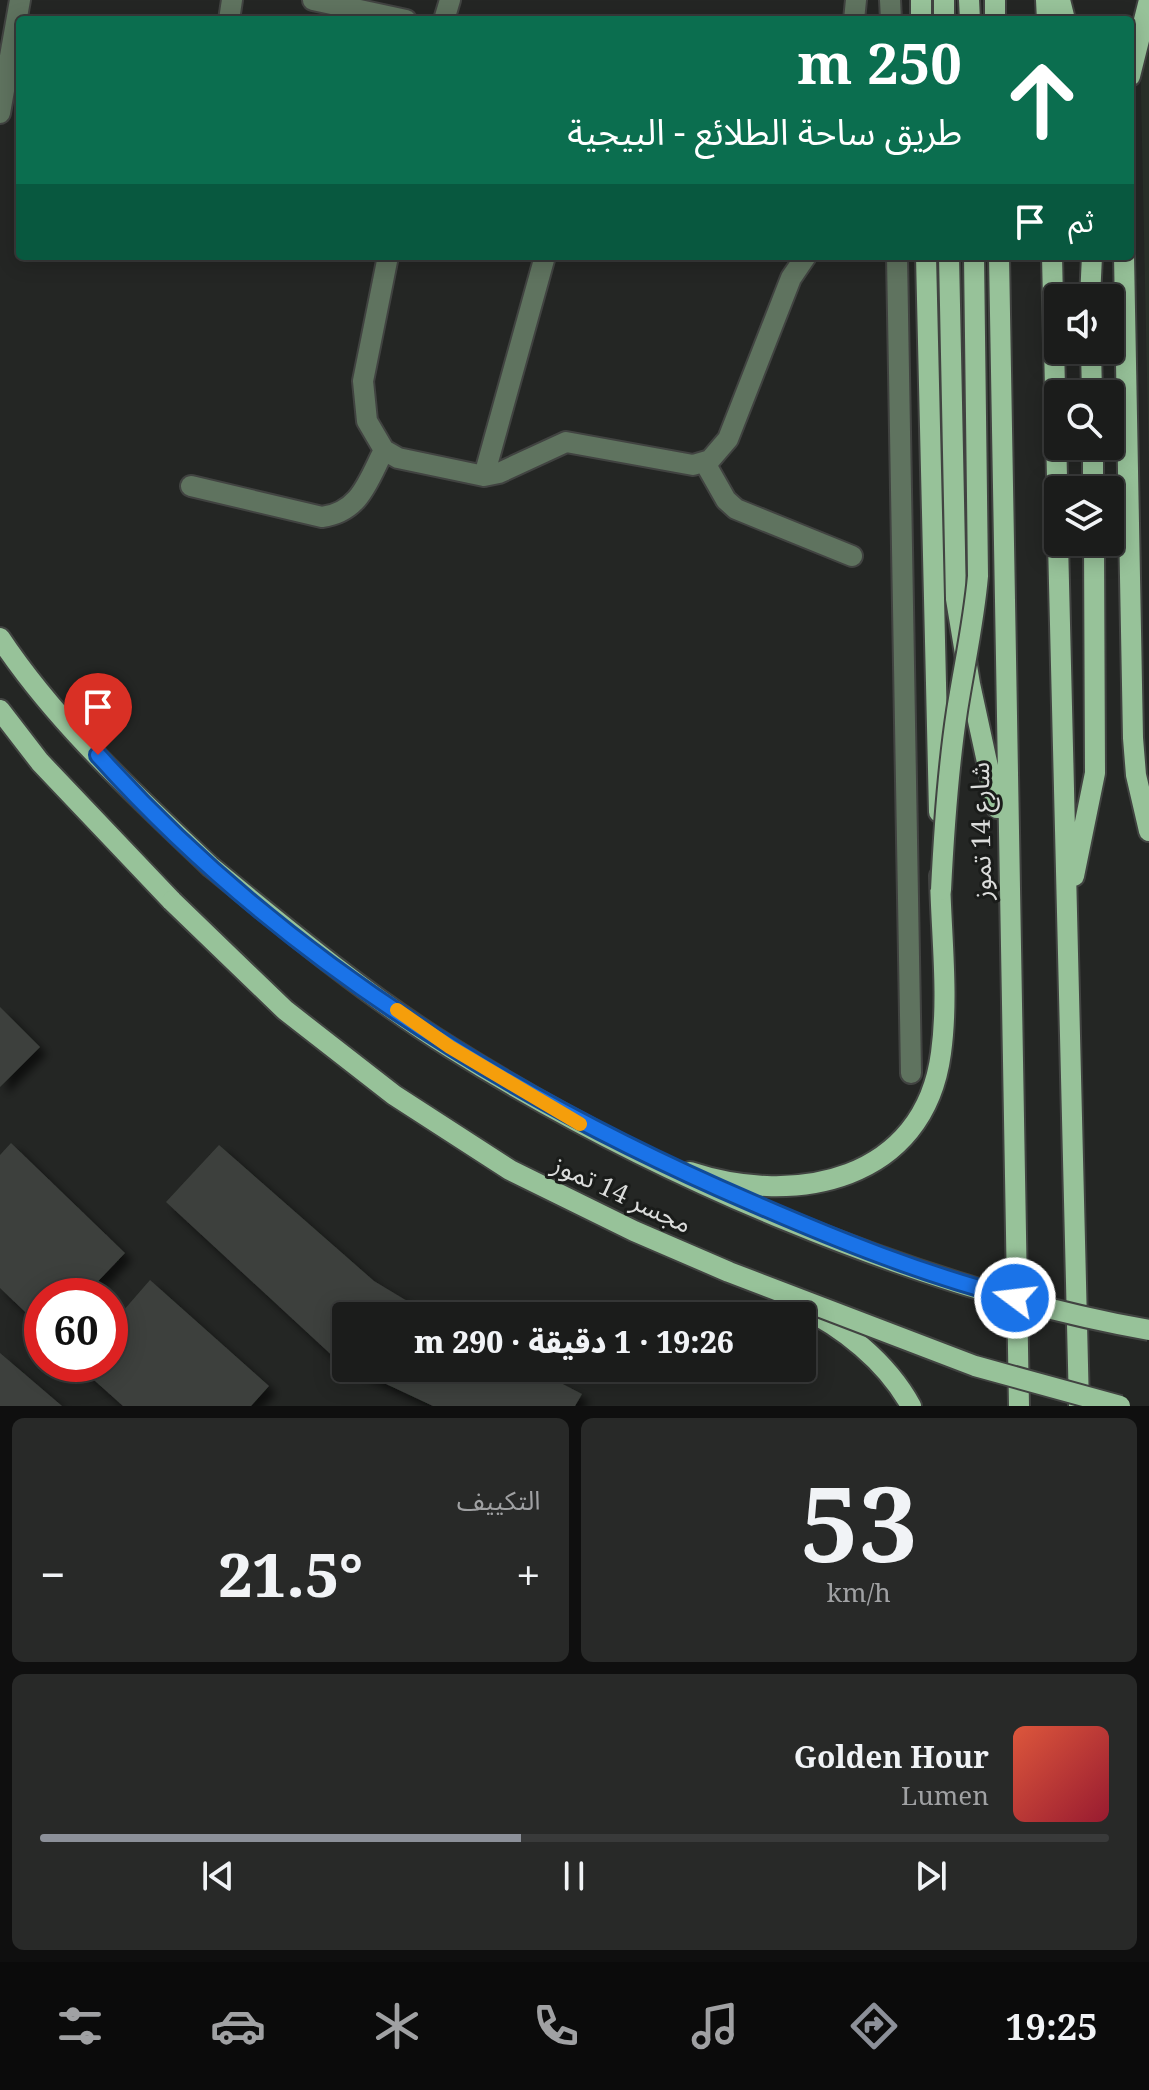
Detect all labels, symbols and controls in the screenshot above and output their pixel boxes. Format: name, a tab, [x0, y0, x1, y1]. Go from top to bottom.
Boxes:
text: 250 m	[797, 24, 962, 100]
icon: ahead	[990, 48, 1094, 152]
text: طريق ساحة الطلائع - البيجية	[567, 107, 962, 156]
icon: arrive	[1008, 200, 1052, 244]
text: ثم	[1068, 200, 1094, 241]
map controls	[1044, 284, 1124, 556]
button: sound	[1044, 284, 1124, 364]
button: search	[1044, 380, 1124, 460]
button: layers	[1044, 476, 1124, 556]
pin	[64, 673, 132, 755]
icon: arrive	[76, 685, 120, 729]
street label: شارع 14 تموز	[961, 762, 1001, 901]
street label: مجسر 14 تموز	[546, 1145, 698, 1241]
position arrow	[973, 1256, 1057, 1340]
speed limit sign: 60	[24, 1278, 128, 1382]
text: 19:26 · 1 دقيقة · 290 m	[414, 1321, 734, 1362]
text: 53	[800, 1451, 918, 1592]
text: التكييف	[457, 1482, 541, 1518]
text: 21.5°	[218, 1533, 363, 1615]
text: −	[40, 1544, 65, 1604]
text: +	[516, 1544, 541, 1604]
text: km/h	[827, 1574, 891, 1610]
text: Golden Hour	[794, 1736, 989, 1777]
text: Lumen	[901, 1777, 989, 1813]
icon: previous	[196, 1854, 240, 1898]
icon: pause	[552, 1854, 596, 1898]
icon: next	[909, 1854, 953, 1898]
icon: filters	[52, 1998, 108, 2054]
icon: car	[210, 1998, 266, 2054]
icon: climate	[369, 1998, 425, 2054]
icon: phone	[528, 1998, 584, 2054]
icon: music	[687, 1998, 743, 2054]
icon: directions	[846, 1998, 902, 2054]
text: 19:25	[1005, 2002, 1098, 2051]

